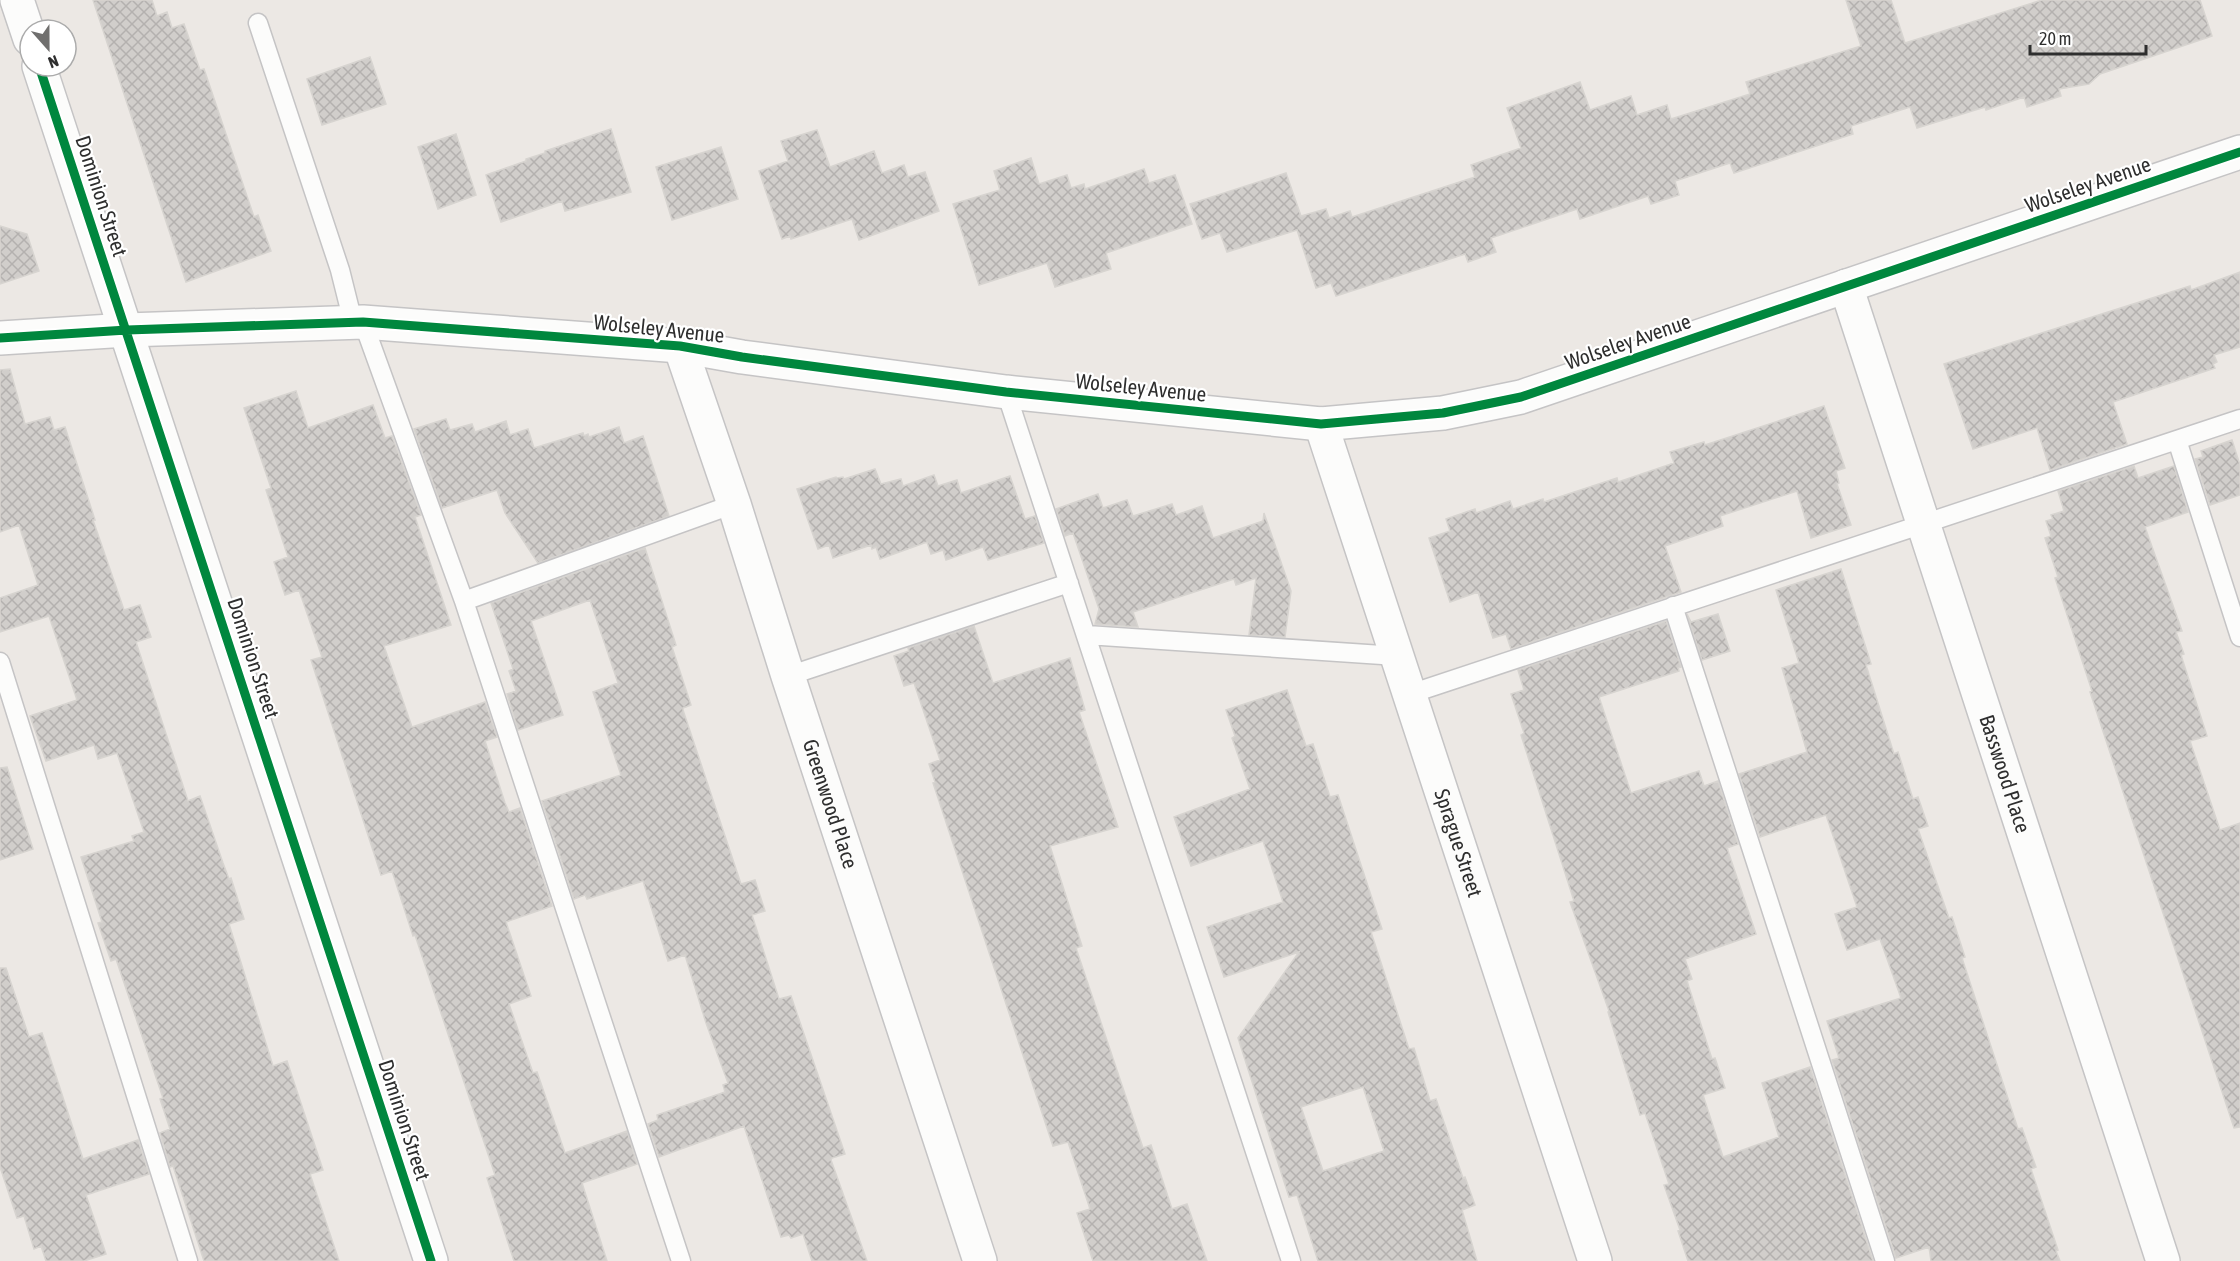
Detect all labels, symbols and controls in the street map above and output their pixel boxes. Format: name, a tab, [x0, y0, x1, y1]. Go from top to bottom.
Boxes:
north arrow	[18, 18, 78, 78]
scale bar	[2030, 18, 2146, 56]
text: 20 m	[2039, 28, 2071, 49]
text: N	[46, 52, 61, 72]
street label: Dominion Street	[71, 132, 133, 259]
street label: Wolseley Avenue	[2022, 151, 2154, 217]
street label: Wolseley Avenue	[1562, 308, 1694, 374]
street label: Wolseley Avenue	[593, 309, 726, 347]
street label: Wolseley Avenue	[1075, 368, 1208, 406]
street label: Dominion Street	[223, 594, 285, 721]
street label: Basswood Place	[1975, 712, 2036, 836]
street label: Greenwood Place	[799, 736, 863, 871]
street label: Sprague Street	[1430, 786, 1488, 900]
street label: Dominion Street	[374, 1056, 436, 1183]

